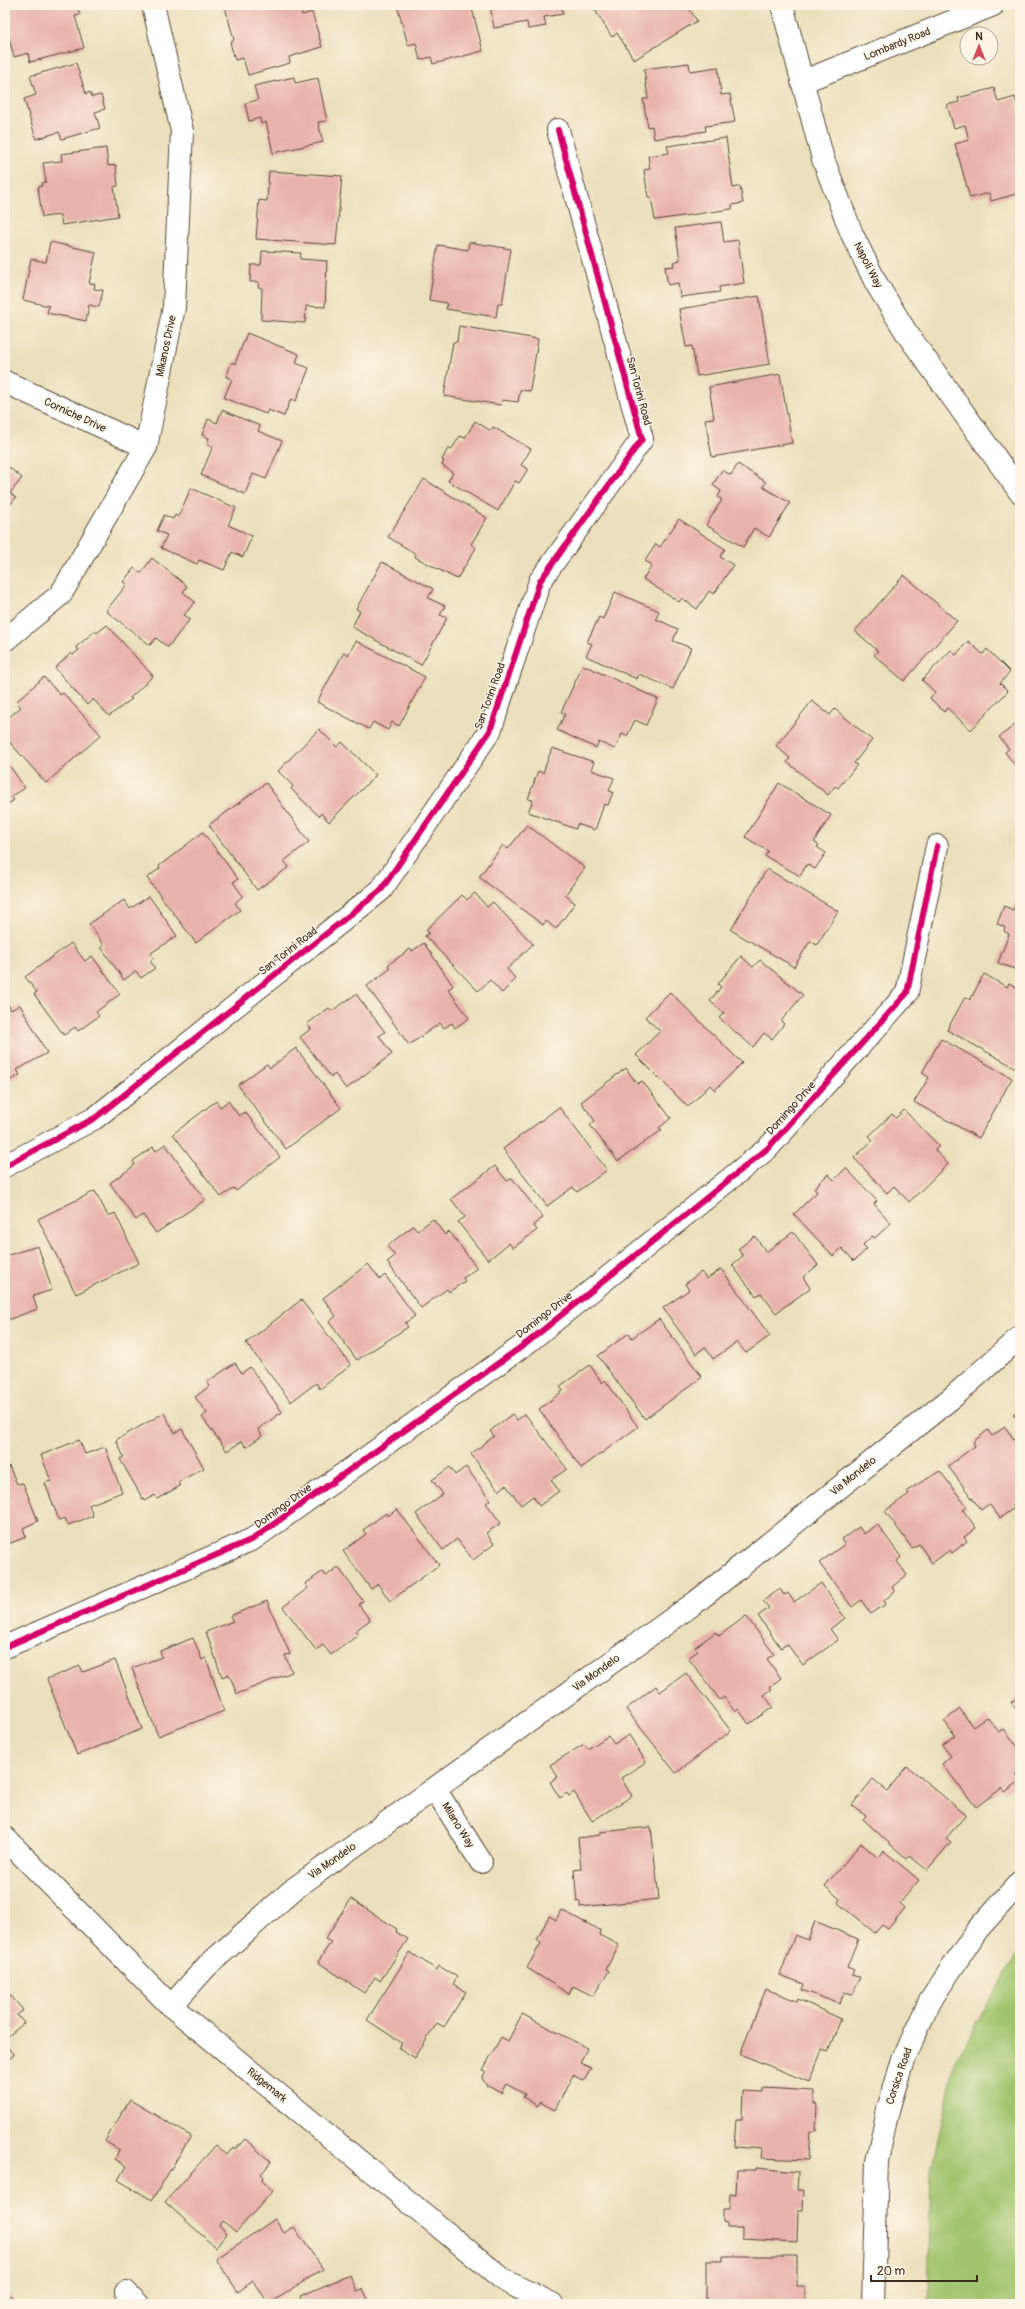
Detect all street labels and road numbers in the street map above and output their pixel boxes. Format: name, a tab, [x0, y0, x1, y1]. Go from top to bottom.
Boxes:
street label: Lombardy Road	[862, 25, 932, 63]
street label: Napoli Way	[851, 240, 885, 290]
street label: Mikanos Drive	[153, 314, 179, 378]
street label: San Torini Road	[624, 355, 654, 427]
street label: Corniche Drive	[42, 395, 109, 435]
street label: San Torini Road	[472, 661, 508, 731]
street label: San Torini Road	[256, 924, 320, 978]
street label: Domingo Drive	[764, 1078, 819, 1137]
street label: Domingo Drive	[513, 1289, 575, 1341]
street label: Via Mondelo	[827, 1453, 879, 1499]
street label: Domingo Drive	[252, 1481, 315, 1531]
street label: Via Mondelo	[570, 1651, 622, 1695]
street label: Milano Way	[439, 1800, 477, 1850]
street label: Via Mondelo	[306, 1840, 359, 1882]
street label: Corsica Road	[883, 2046, 915, 2106]
street label: Ridgemark	[244, 2065, 290, 2105]

